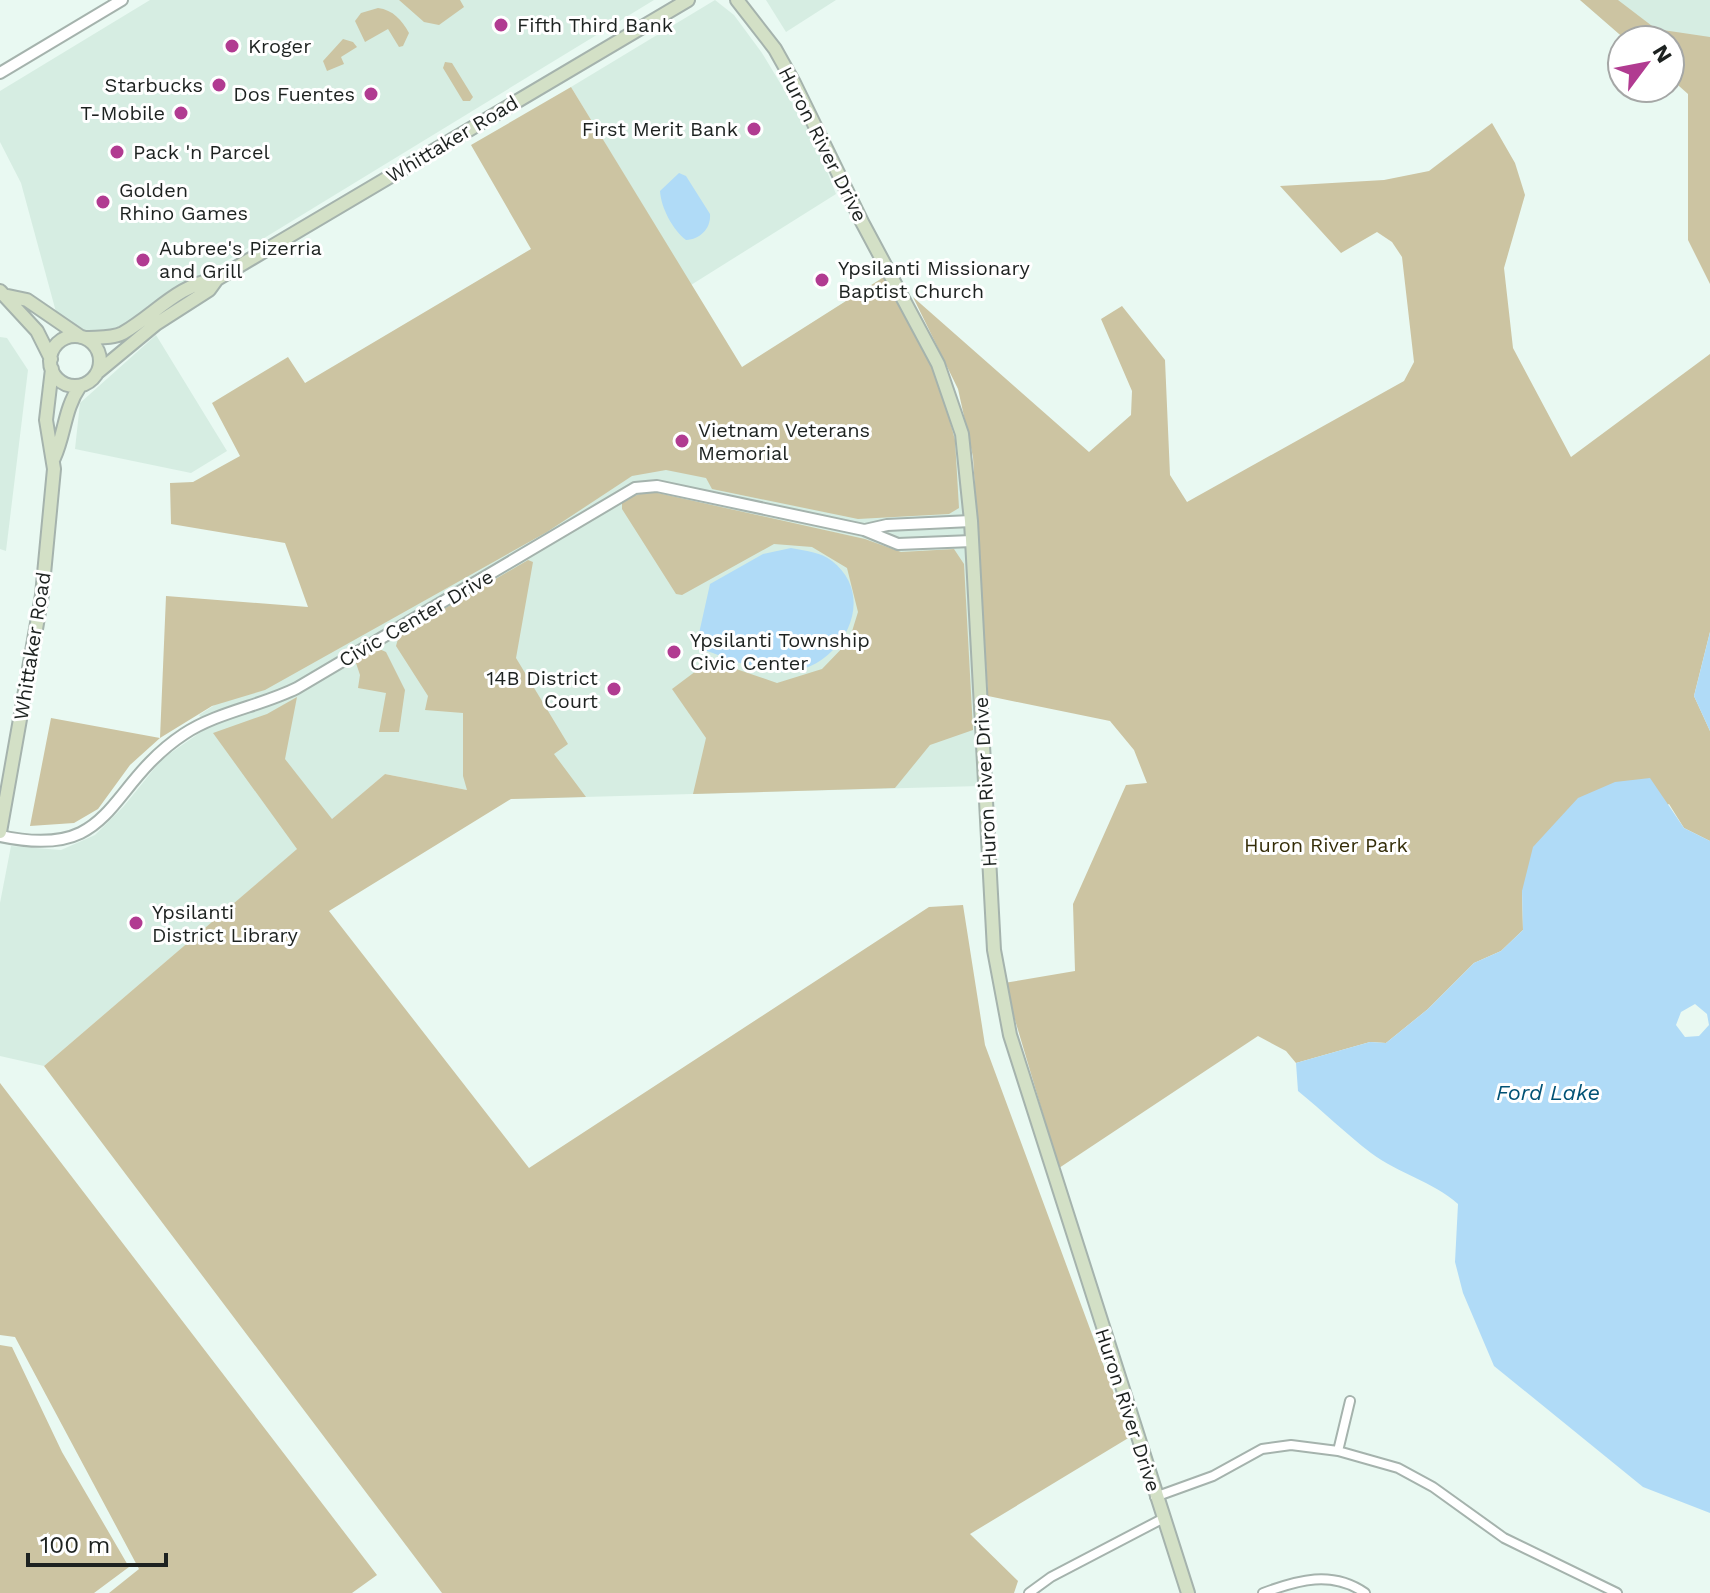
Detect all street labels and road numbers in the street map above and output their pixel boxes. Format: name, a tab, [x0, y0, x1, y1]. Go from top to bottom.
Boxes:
street label: Huron River Drive	[774, 63, 872, 225]
street label: Whittaker Road	[382, 90, 522, 188]
street label: Civic Center Drive	[334, 564, 498, 672]
street label: Whittaker Road	[8, 570, 56, 722]
street label: Huron River Drive	[969, 696, 1001, 868]
street label: Huron River Drive	[1090, 1325, 1166, 1495]

